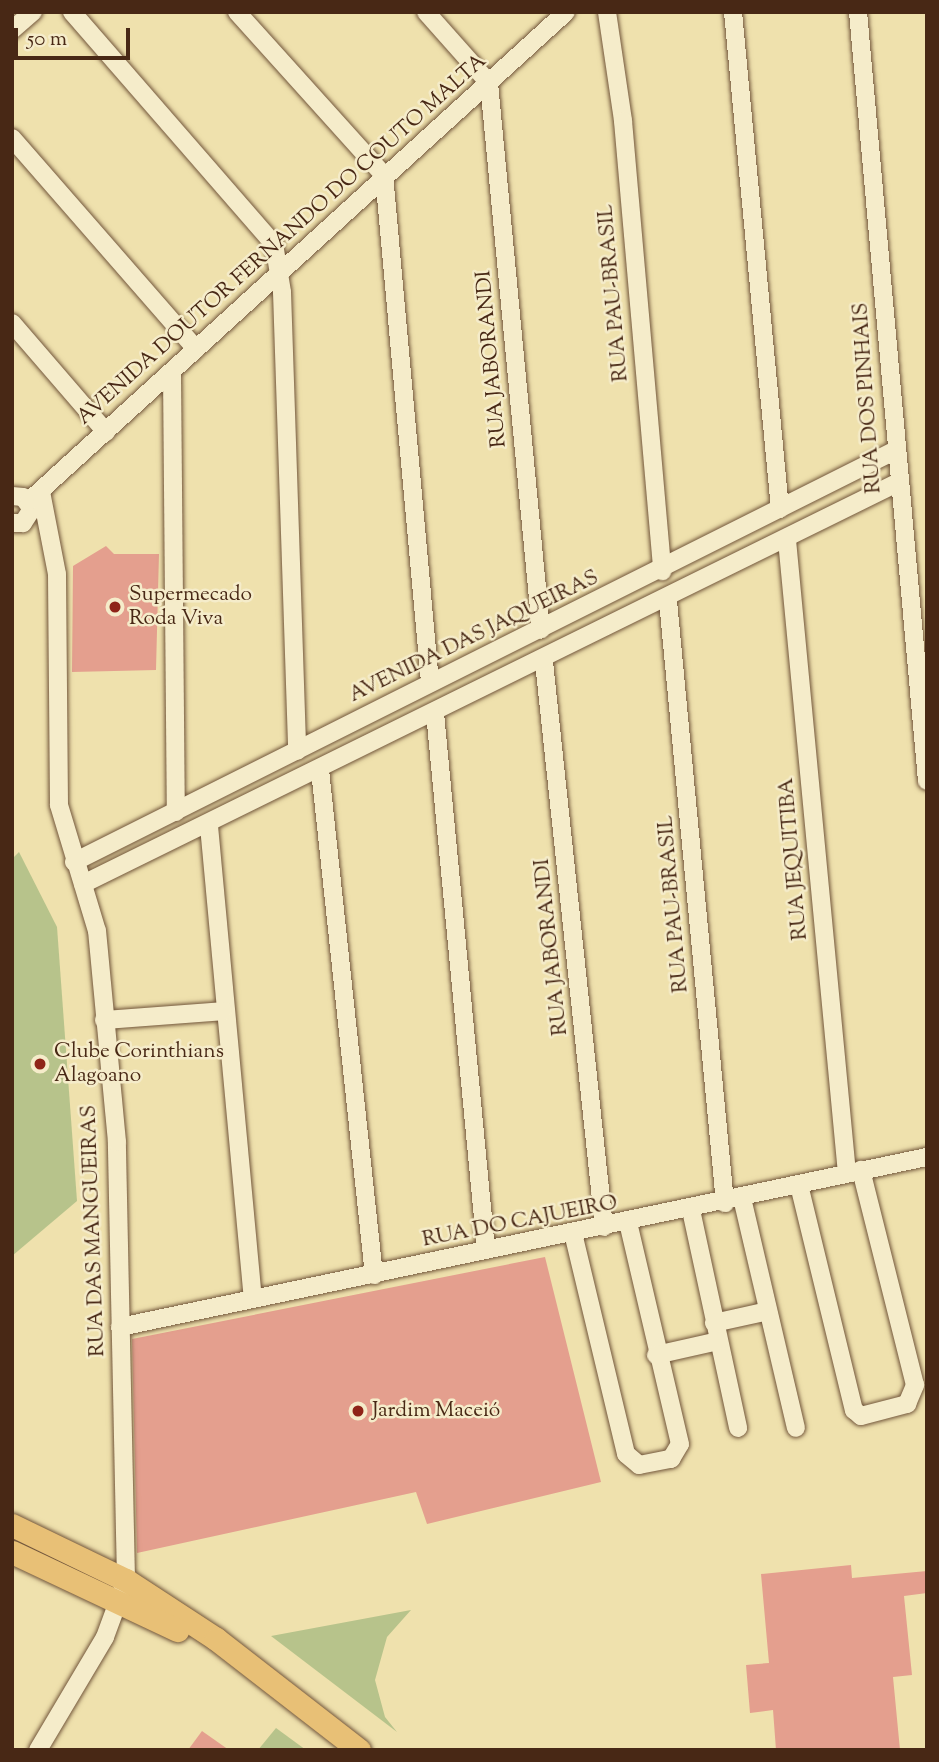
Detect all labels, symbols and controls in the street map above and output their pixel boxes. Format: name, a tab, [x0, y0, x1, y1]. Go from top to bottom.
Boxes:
scale bar	[18, 14, 133, 58]
text: 50 m	[27, 25, 67, 55]
street label: AVENIDA DOUTOR FERNANDO DO COUTO MALTA	[72, 49, 492, 431]
street label: RUA PAU-BRASIL	[594, 203, 634, 383]
street label: RUA JABORANDI	[472, 269, 512, 449]
street label: RUA DOS PINHAIS	[849, 302, 887, 494]
street label: AVENIDA DAS JAQUEIRAS	[345, 565, 603, 709]
place label: Supermecado Roda Viva	[129, 582, 252, 632]
marker: Supermecado Roda Viva	[107, 599, 123, 615]
street label: RUA JEQUITIBA	[774, 777, 814, 941]
street label: RUA PAU-BRASIL	[654, 814, 694, 994]
street label: RUA JABORANDI	[530, 857, 574, 1037]
place label: Clube Corinthians Alagoano	[54, 1039, 224, 1089]
marker: Clube Corinthians Alagoano	[32, 1056, 48, 1072]
street label: RUA DAS MANGUEIRAS	[77, 1105, 111, 1357]
street label: RUA DO CAJUEIRO	[420, 1191, 620, 1253]
place label: Jardim Maceió	[372, 1398, 500, 1424]
marker: Jardim Maceió	[350, 1403, 366, 1419]

